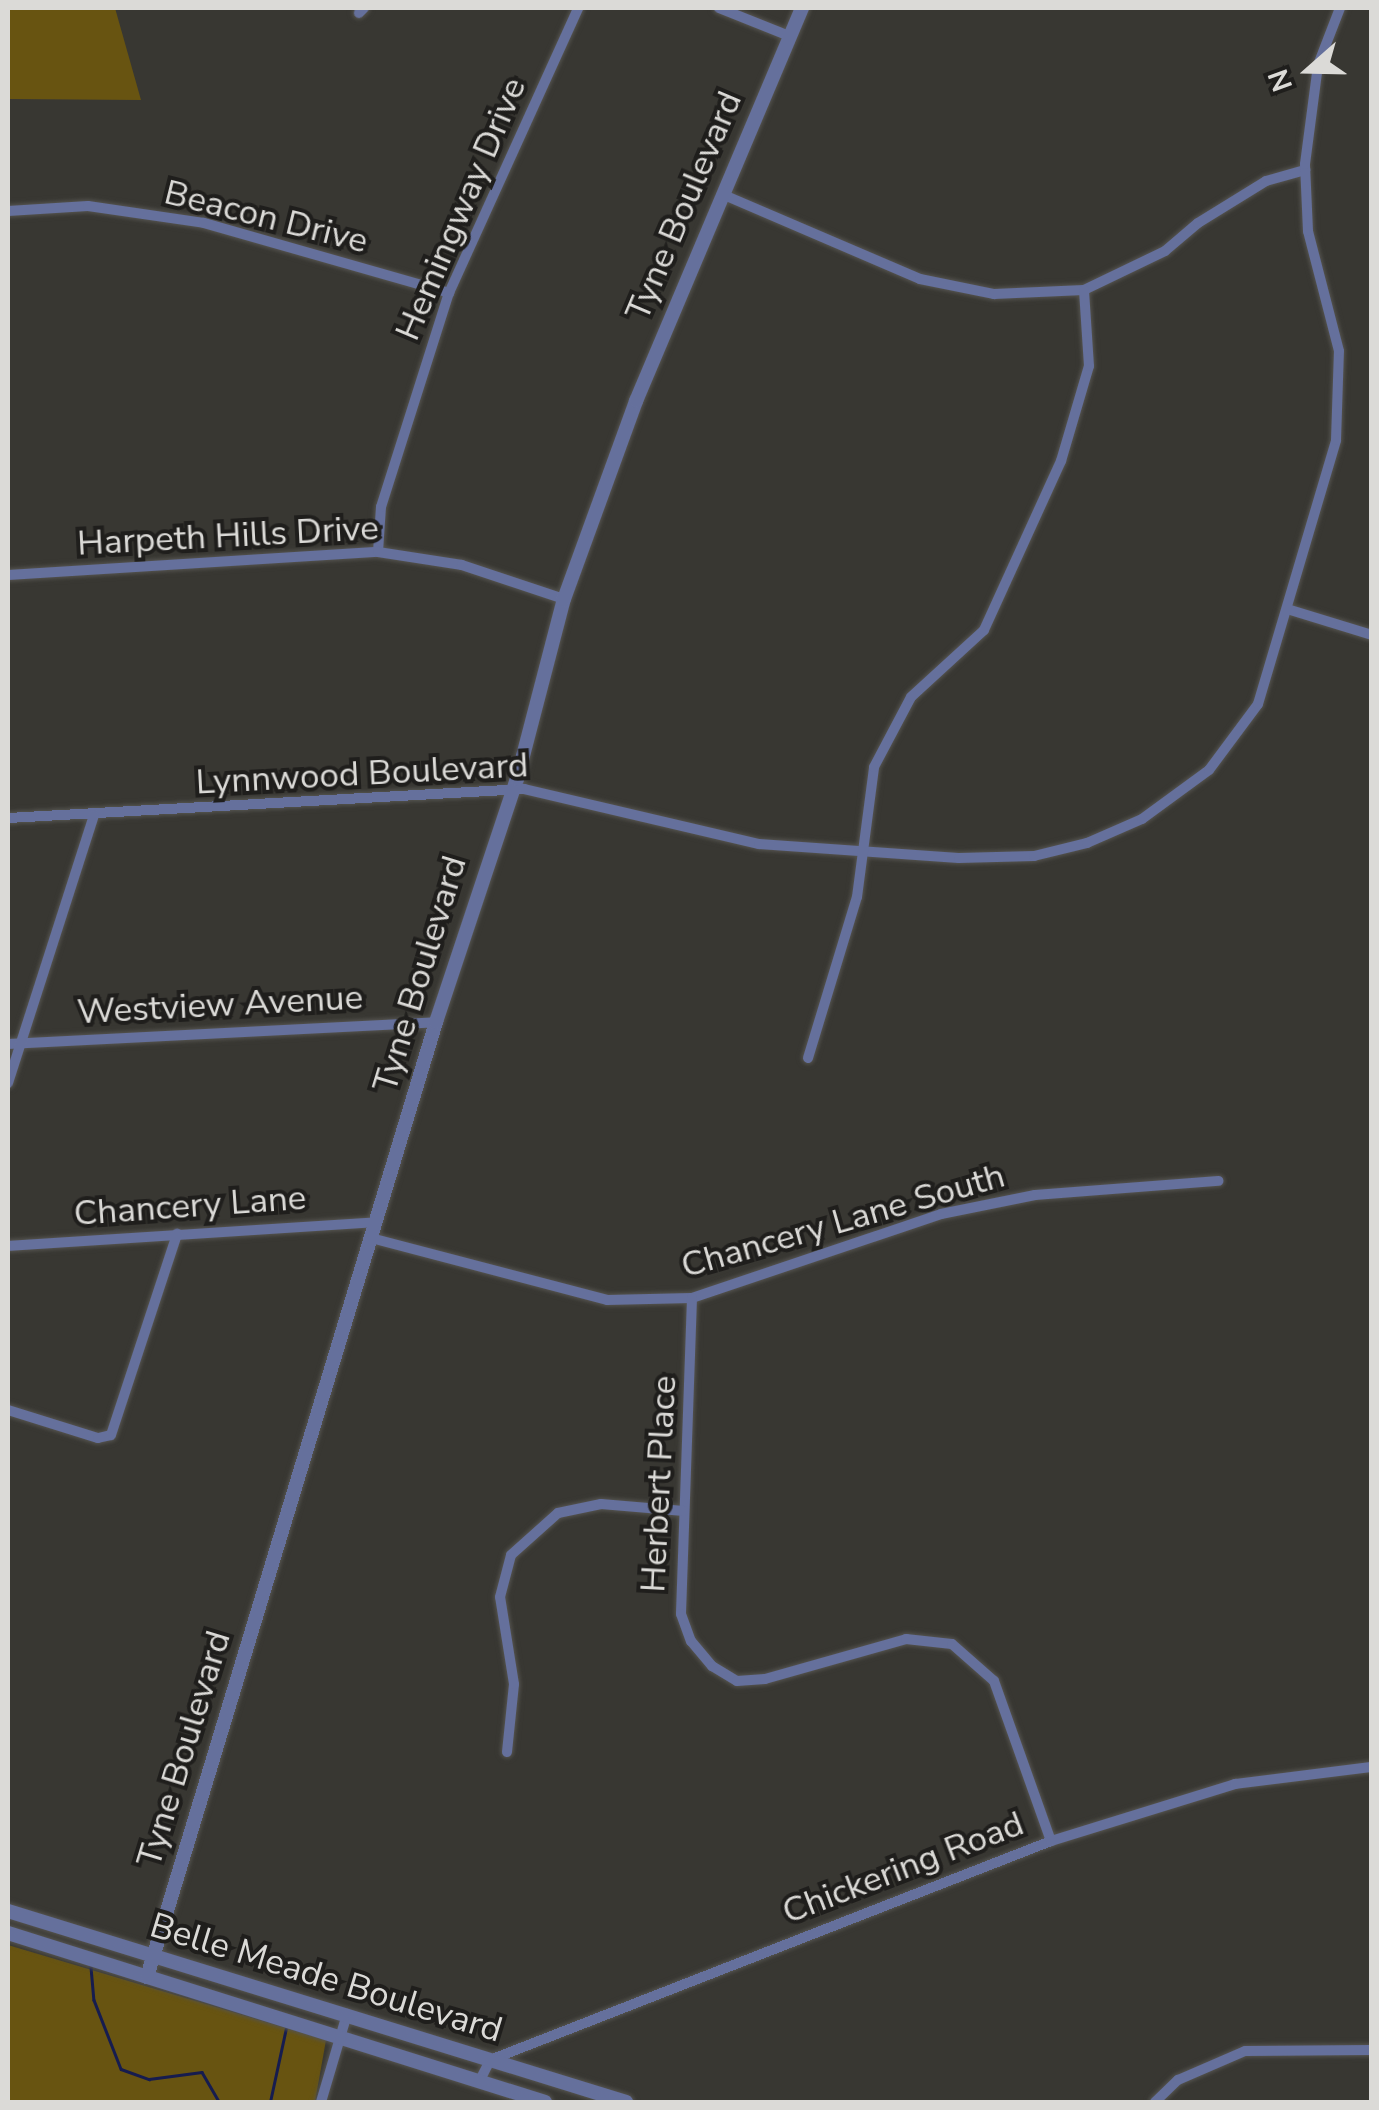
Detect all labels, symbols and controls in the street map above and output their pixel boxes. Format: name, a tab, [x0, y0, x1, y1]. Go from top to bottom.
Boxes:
north arrow	[1259, 20, 1359, 120]
text: N	[1259, 64, 1302, 97]
street label: Hemingway Drive	[387, 71, 535, 347]
street label: Tyne Boulevard	[617, 85, 751, 327]
street label: Beacon Drive	[160, 171, 372, 263]
street label: Harpeth Hills Drive	[76, 507, 380, 565]
street label: Lynnwood Boulevard	[195, 744, 529, 804]
street label: Tyne Boulevard	[364, 851, 476, 1097]
street label: Westview Avenue	[76, 977, 364, 1033]
street label: Chancery Lane South	[676, 1155, 1010, 1287]
street label: Chancery Lane	[72, 1177, 308, 1235]
street label: Herbert Place	[632, 1375, 686, 1593]
street label: Tyne Boulevard	[128, 1626, 240, 1872]
street label: Chickering Road	[776, 1803, 1030, 1933]
street label: Belle Meade Boulevard	[145, 1904, 507, 2052]

